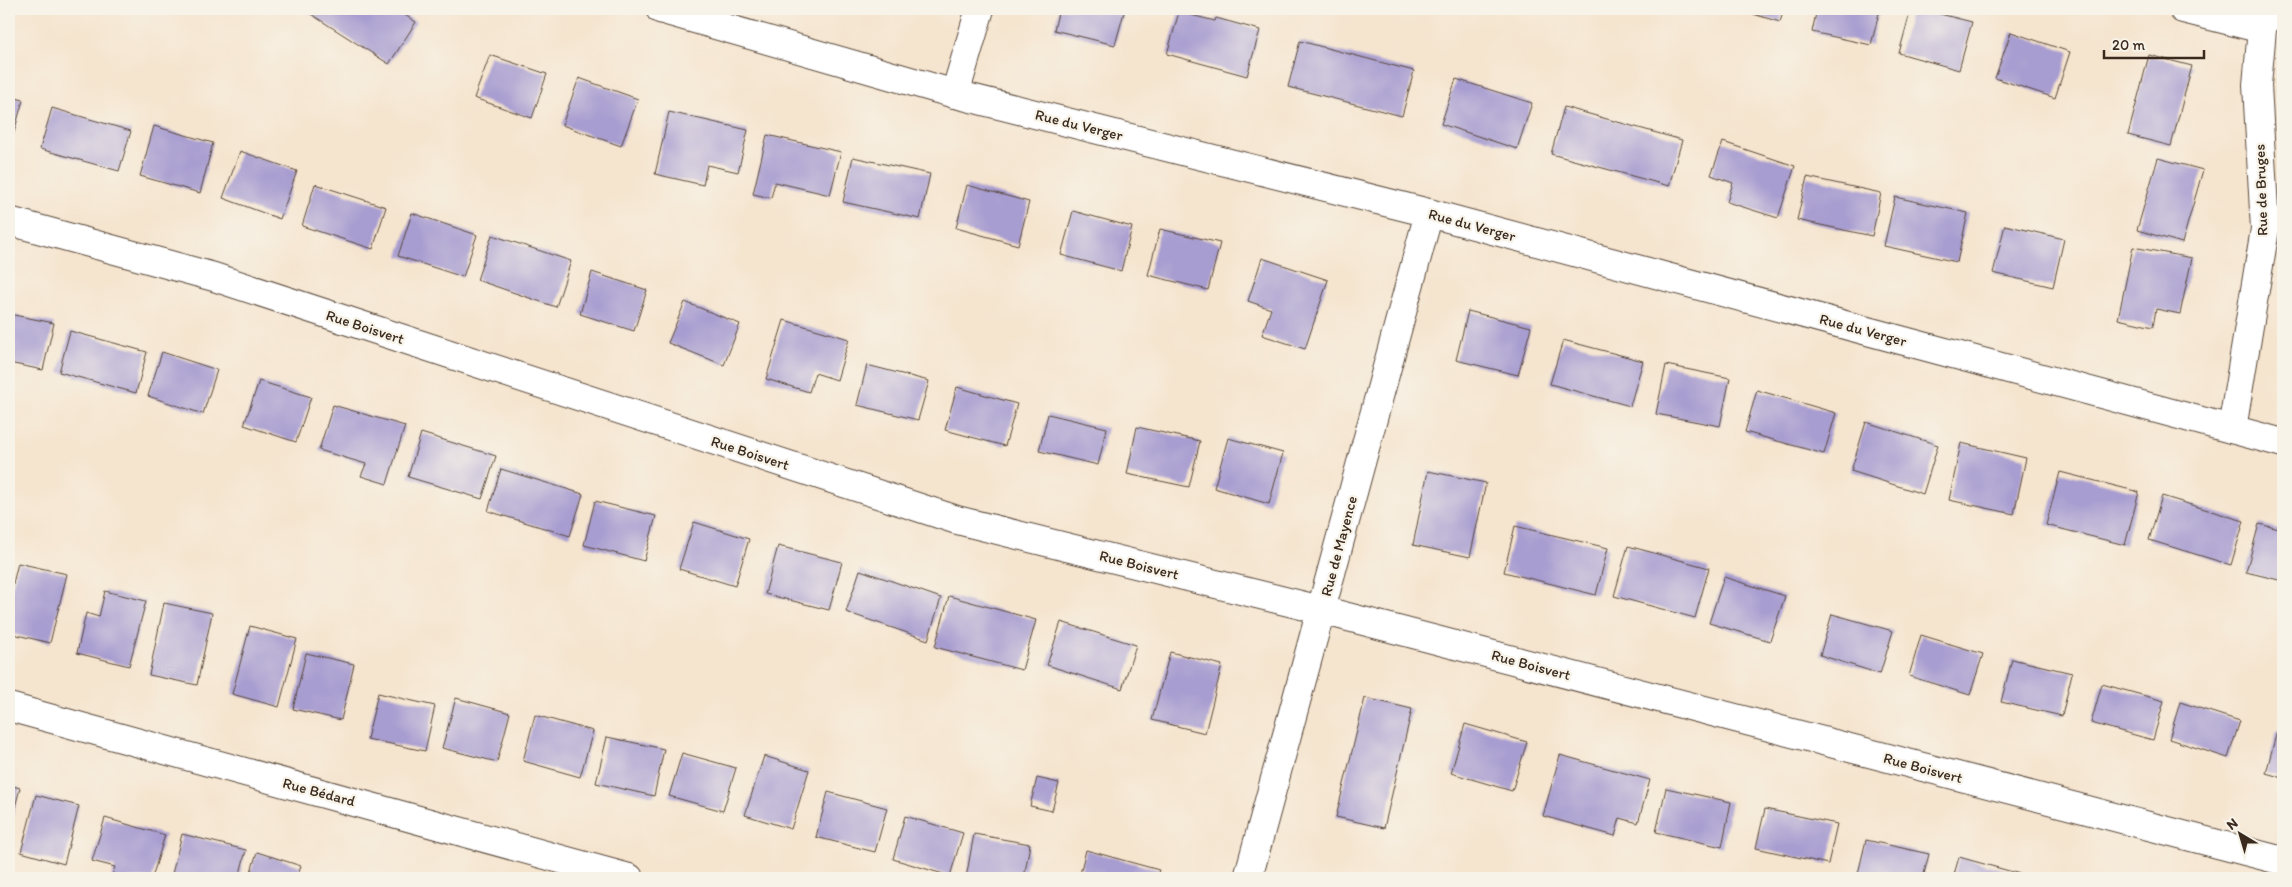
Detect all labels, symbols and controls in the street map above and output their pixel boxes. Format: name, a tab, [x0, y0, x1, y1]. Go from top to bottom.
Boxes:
scale bar	[2104, 28, 2204, 60]
text: 20 m	[2112, 36, 2146, 54]
street label: Rue du Verger	[1033, 105, 1125, 145]
street label: Rue de Bruges	[2250, 143, 2272, 236]
street label: Rue du Verger	[1426, 205, 1518, 245]
street label: Rue Boisvert	[324, 306, 407, 348]
street label: Rue du Verger	[1817, 310, 1909, 350]
street label: Rue Boisvert	[709, 432, 792, 474]
street label: Rue de Mayence	[1317, 494, 1361, 598]
street label: Rue Boisvert	[1097, 546, 1181, 584]
street label: Rue Boisvert	[1489, 646, 1573, 684]
street label: Rue Boisvert	[1881, 749, 1965, 787]
street label: Rue Bédard	[281, 774, 357, 810]
north arrow	[2214, 810, 2264, 860]
text: N	[2223, 815, 2241, 834]

